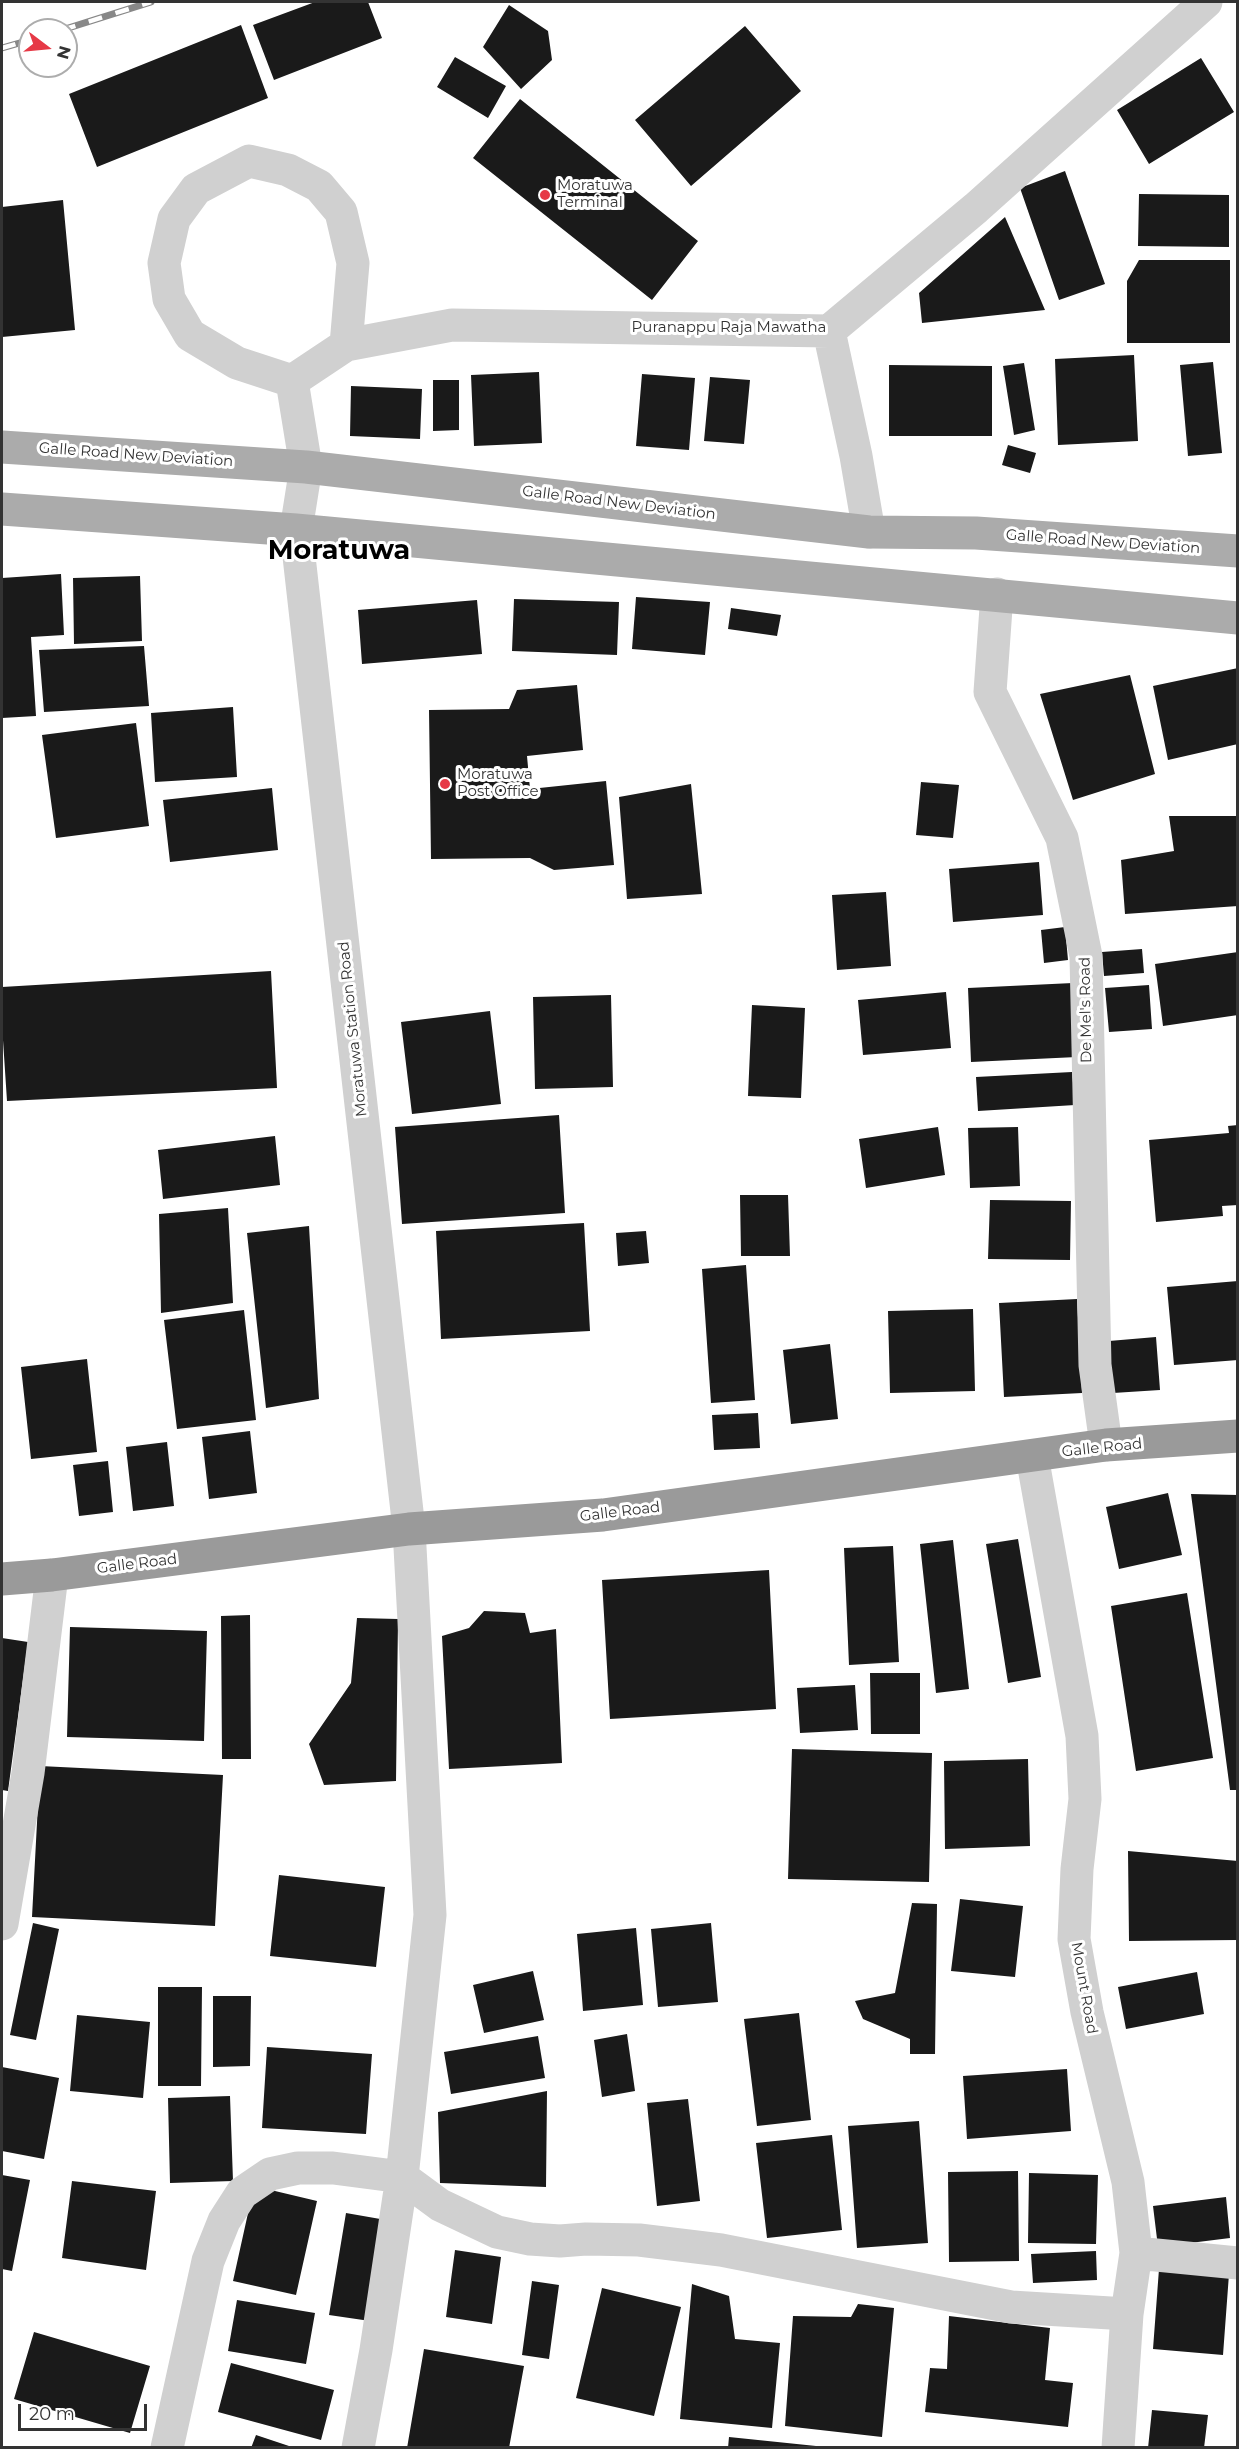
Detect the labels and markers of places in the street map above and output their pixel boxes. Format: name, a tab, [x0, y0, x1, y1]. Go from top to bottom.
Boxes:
place label: Moratuwa Terminal	[557, 177, 633, 212]
marker: Moratuwa Terminal	[538, 188, 552, 202]
place label: Moratuwa Post Office	[457, 766, 538, 801]
marker: Moratuwa Post Office	[438, 777, 452, 791]

